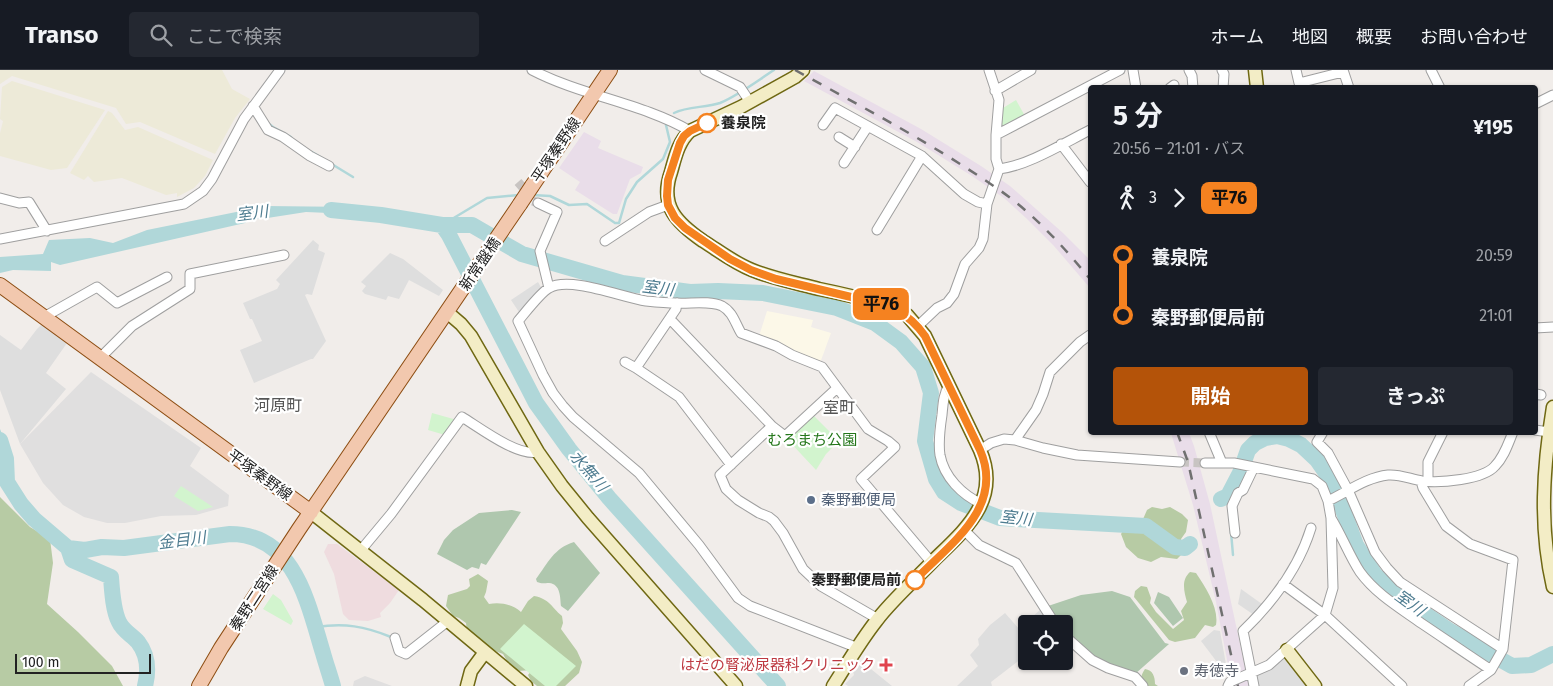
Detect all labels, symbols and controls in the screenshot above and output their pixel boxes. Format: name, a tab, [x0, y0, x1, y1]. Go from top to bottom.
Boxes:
search box	[129, 12, 479, 57]
text: Transo	[25, 21, 99, 49]
icon: search	[147, 21, 175, 49]
text: ここで検索	[187, 25, 282, 48]
text: ホーム	[1211, 26, 1264, 48]
text: 地図	[1292, 26, 1328, 48]
text: 概要	[1356, 26, 1392, 48]
text: お問い合わせ	[1420, 26, 1528, 48]
text: 5 分	[1113, 99, 1163, 132]
marker: 養泉院	[697, 113, 717, 133]
street label: 平塚秦野線	[528, 114, 584, 186]
place label: 養泉院	[721, 114, 766, 132]
text: ¥195	[1473, 116, 1513, 139]
text: 20:56 – 21:01 · バス	[1113, 139, 1245, 158]
icon: walk	[1113, 184, 1141, 212]
icon: forward	[1165, 184, 1193, 212]
text: 平76	[1211, 187, 1247, 209]
text: 3	[1149, 188, 1157, 207]
water label: 室川	[235, 201, 271, 224]
street label: 新常盤橋	[456, 234, 504, 294]
text: 養泉院	[1151, 246, 1208, 269]
text: 20:59	[1476, 246, 1513, 265]
water label: 室川	[641, 277, 677, 300]
line badge: 平76	[852, 288, 910, 320]
text: 平76	[863, 293, 899, 315]
text: 秦野郵便局前	[1151, 306, 1265, 329]
text: 21:01	[1479, 306, 1513, 325]
button: 開始	[1113, 367, 1308, 425]
button: きっぷ	[1318, 367, 1513, 425]
district label: 河原町	[254, 396, 302, 415]
district label: 室町	[823, 398, 855, 417]
park label: むろまち公園	[767, 431, 857, 449]
street label: 平塚秦野線	[224, 446, 296, 504]
water label: 水無川	[566, 447, 613, 497]
place label: 秦野郵便局	[821, 491, 896, 509]
marker: 秦野郵便局	[805, 494, 817, 506]
water label: 室川	[999, 507, 1035, 529]
water label: 金目川	[157, 527, 209, 552]
street label: 秦野二宮線	[226, 562, 282, 634]
marker: 秦野郵便局前	[905, 570, 925, 590]
place label: 秦野郵便局前	[811, 571, 901, 589]
water label: 室川	[1391, 586, 1430, 621]
map controls	[1018, 615, 1073, 670]
button: locate	[1018, 615, 1073, 670]
scale bar	[15, 651, 151, 674]
text: 100 m	[22, 654, 59, 671]
place label: はだの腎泌尿器科クリニック	[680, 656, 875, 674]
marker: はだの腎泌尿器科クリニック	[879, 658, 893, 672]
place label: 寿徳寺	[1194, 662, 1239, 680]
marker: 寿徳寺	[1178, 665, 1190, 677]

